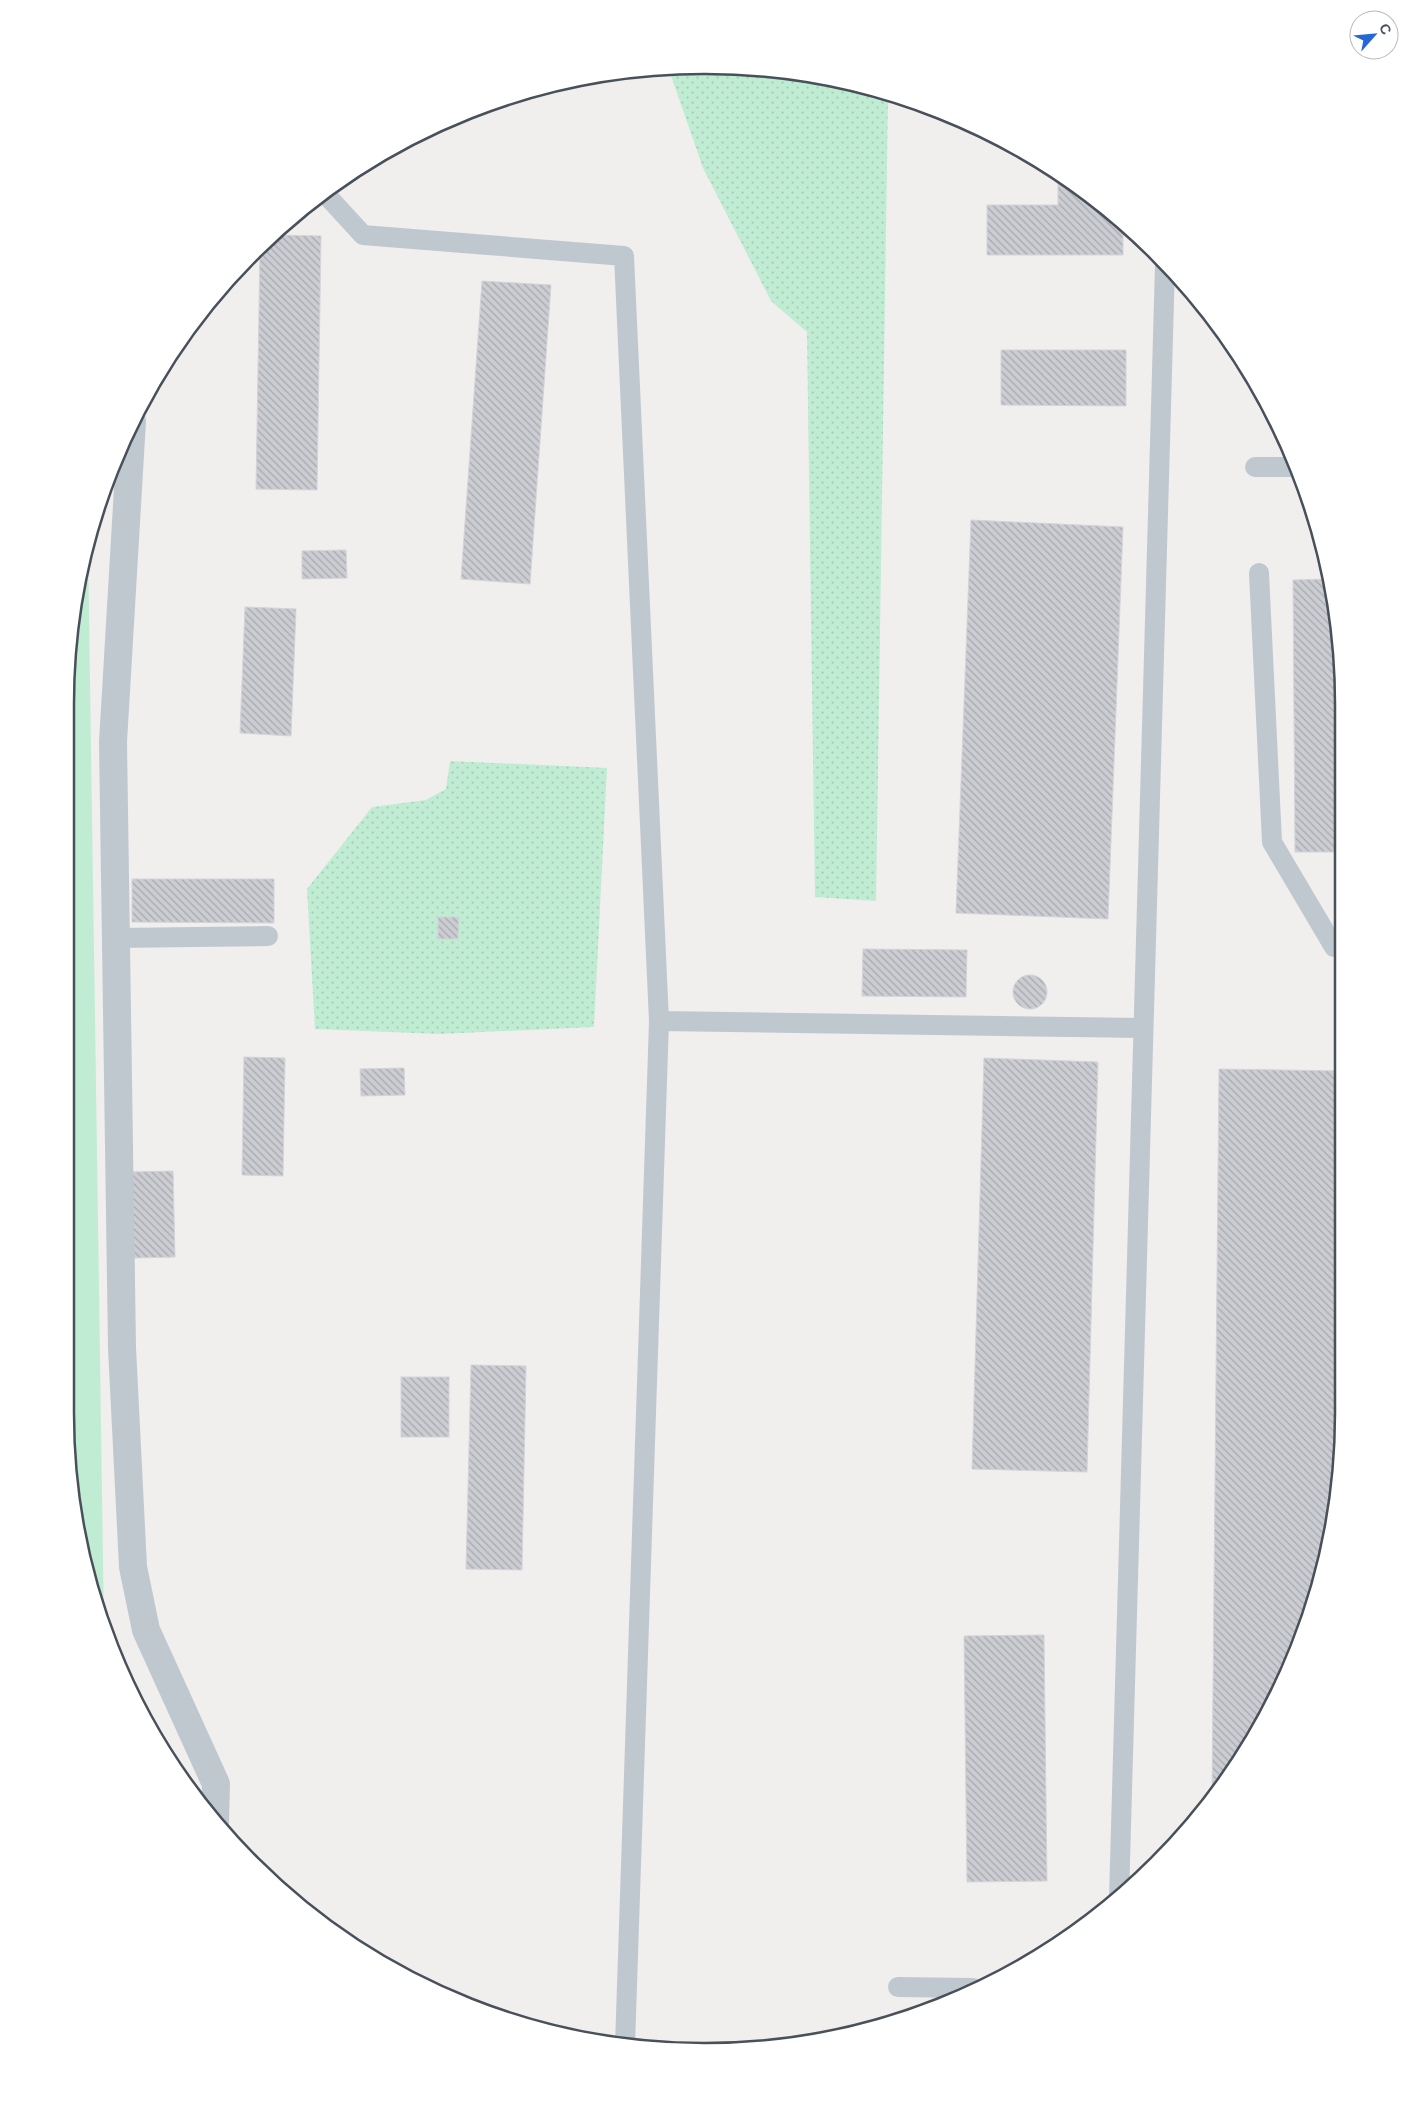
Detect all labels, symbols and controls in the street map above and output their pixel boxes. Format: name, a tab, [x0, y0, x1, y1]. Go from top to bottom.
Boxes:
north arrow	[1349, 10, 1399, 60]
text: С	[1376, 21, 1395, 37]

